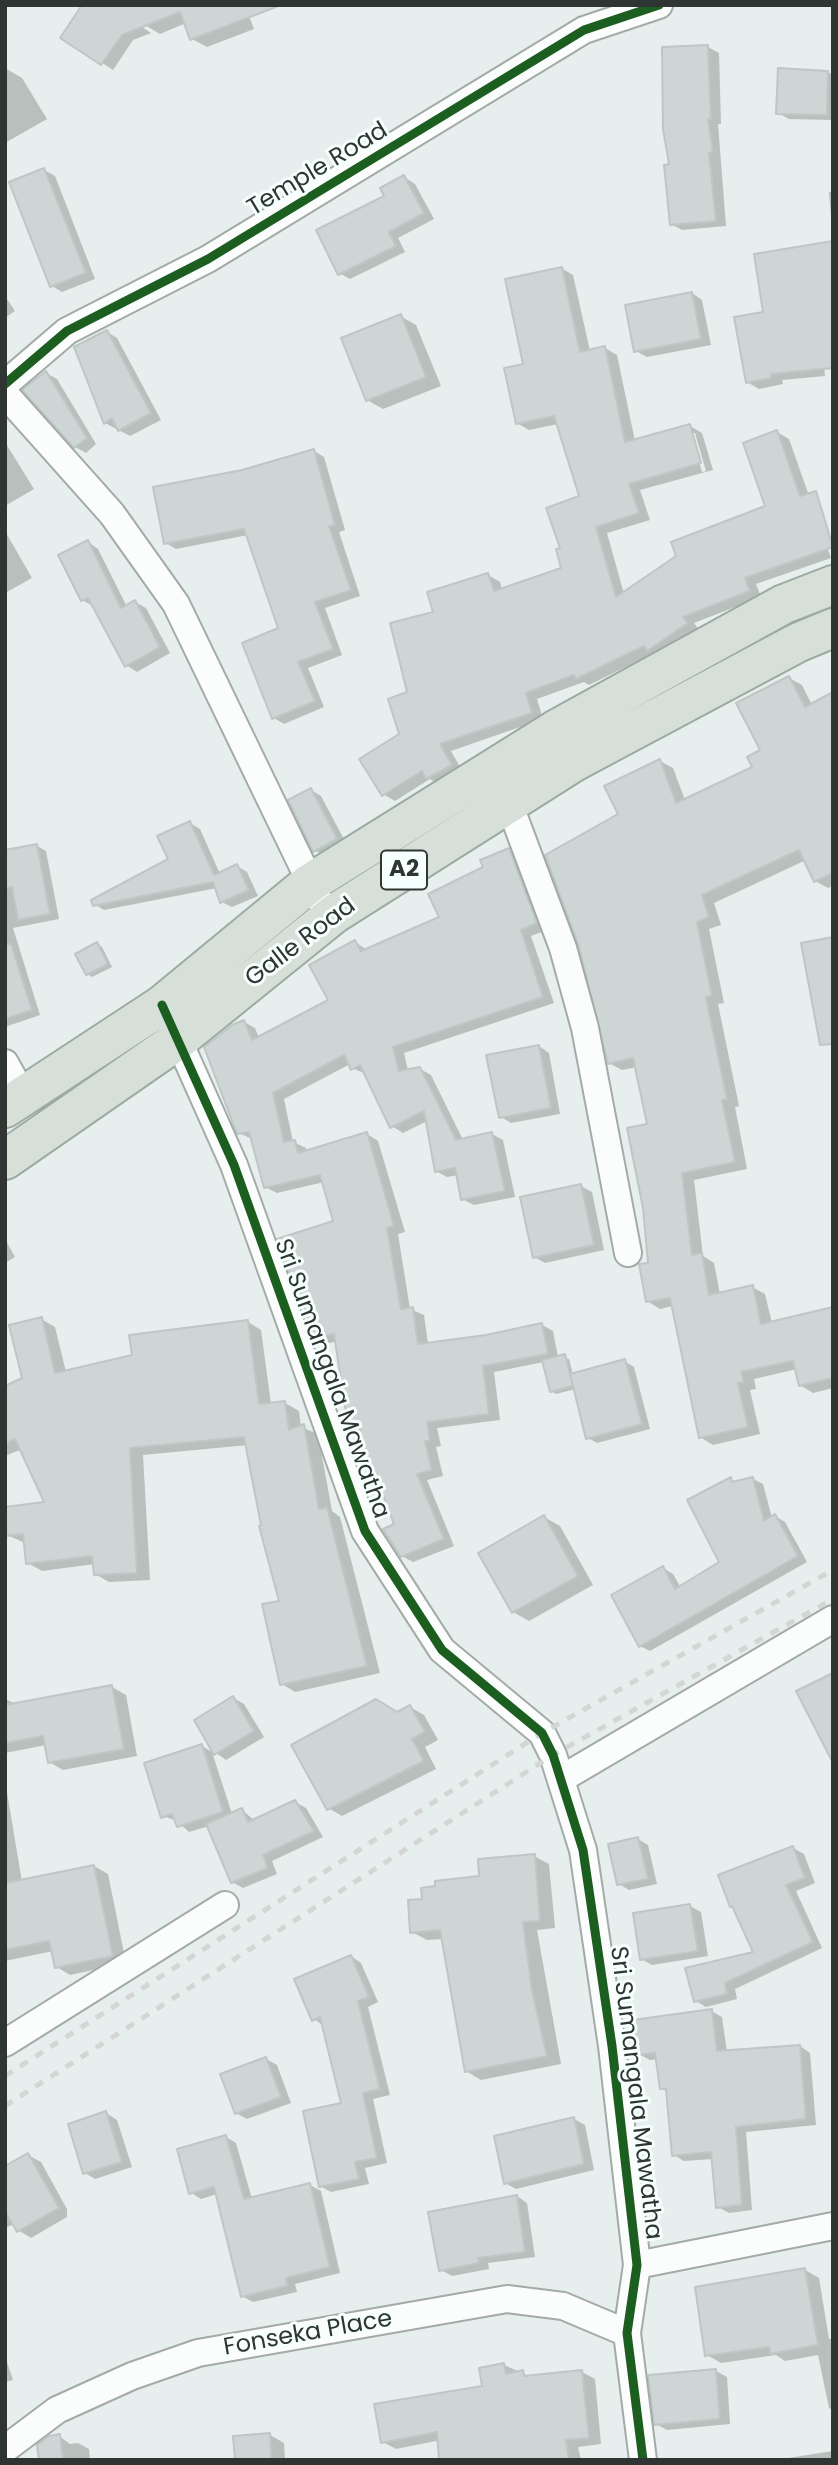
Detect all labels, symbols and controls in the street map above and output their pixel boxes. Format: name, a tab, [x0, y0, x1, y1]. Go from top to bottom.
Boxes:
street label: Temple Road	[243, 117, 393, 223]
road number: A2	[381, 850, 427, 890]
street label: Galle Road	[240, 892, 362, 994]
street label: Sri Sumangala Mawatha	[267, 1235, 395, 1523]
street label: Sri Sumangala Mawatha	[603, 1945, 667, 2241]
street label: Fonseka Place	[221, 2305, 395, 2363]

